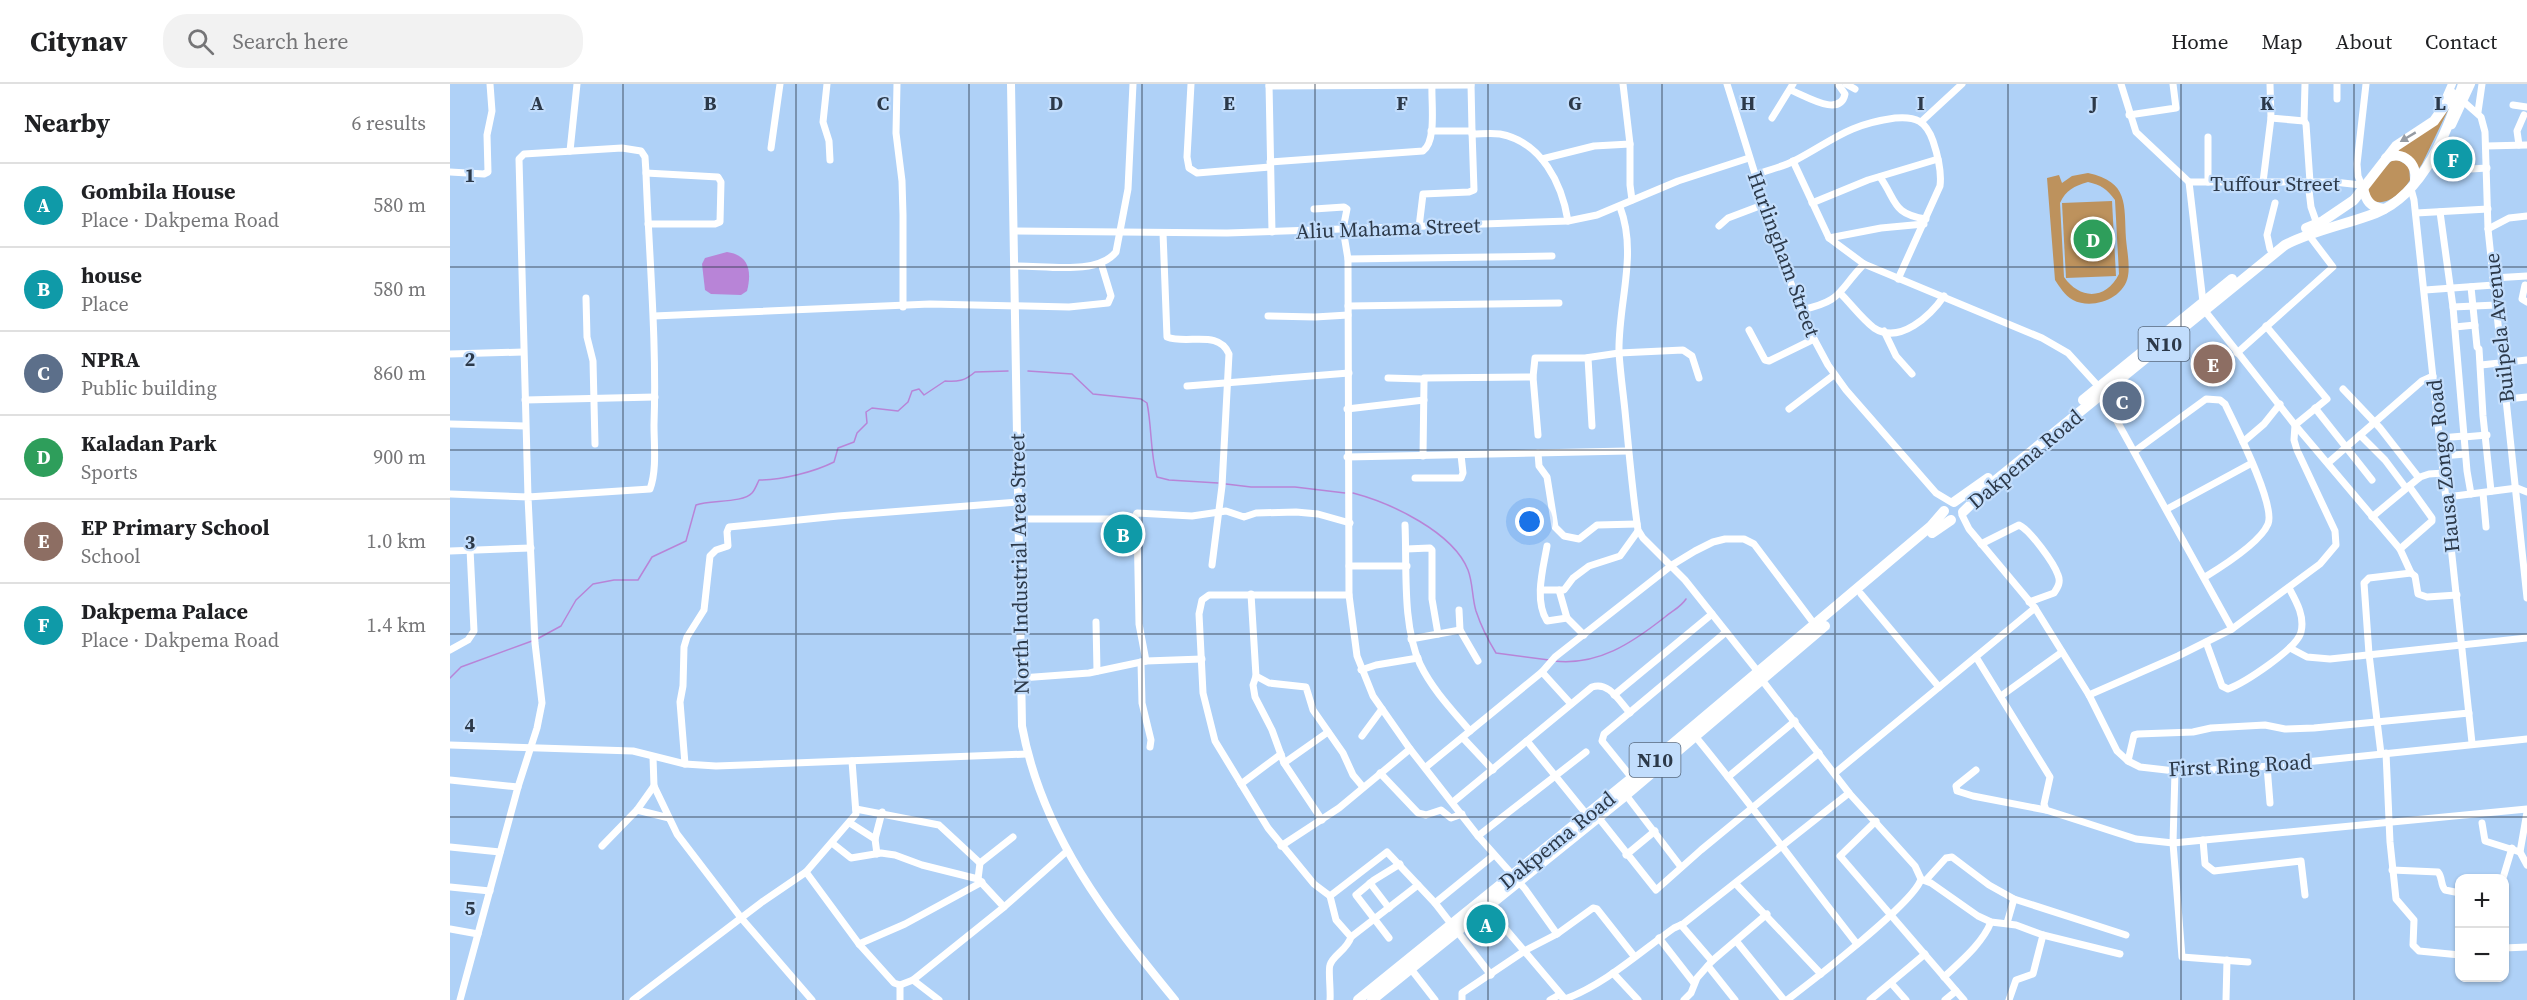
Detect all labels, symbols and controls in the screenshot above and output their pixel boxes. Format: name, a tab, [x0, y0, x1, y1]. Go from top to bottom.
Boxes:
search box	[163, 14, 583, 68]
text: Citynav	[30, 22, 127, 60]
icon: search	[184, 25, 217, 58]
text: Search here	[232, 26, 349, 56]
text: Home	[2171, 27, 2229, 56]
text: Map	[2262, 27, 2303, 56]
text: About	[2336, 27, 2392, 56]
text: Contact	[2425, 27, 2497, 56]
text: A	[530, 89, 544, 117]
text: B	[703, 89, 717, 117]
text: C	[877, 89, 889, 117]
text: D	[1049, 89, 1063, 117]
text: E	[1223, 89, 1235, 117]
text: F	[1396, 89, 1408, 117]
text: G	[1568, 89, 1582, 117]
text: H	[1740, 89, 1756, 117]
text: I	[1917, 89, 1925, 117]
text: J	[2088, 89, 2098, 117]
text: K	[2260, 89, 2274, 117]
text: L	[2434, 89, 2446, 117]
text: Nearby	[24, 105, 110, 141]
text: 6 results	[351, 109, 426, 137]
one-way arrow	[2400, 132, 2416, 143]
pin: F	[2434, 136, 2472, 182]
text: 1	[465, 161, 475, 189]
street label: Hurlingham Street	[1741, 167, 1827, 341]
street label: Tuffour Street	[2210, 169, 2340, 198]
text: Gombila House	[81, 176, 235, 206]
text: A	[37, 191, 50, 219]
text: 580 m	[373, 191, 426, 219]
text: Place · Dakpema Road	[81, 206, 279, 234]
street label: Aliu Mahama Street	[1295, 210, 1481, 246]
pin: D	[2074, 216, 2112, 262]
street label: Builpela Avenue	[2477, 252, 2521, 404]
text: house	[81, 260, 142, 290]
text: B	[37, 275, 50, 303]
text: 580 m	[373, 275, 426, 303]
text: Place	[81, 290, 129, 318]
road number: N10	[2138, 327, 2190, 361]
pin: E	[2194, 342, 2232, 386]
text: NPRA	[81, 344, 140, 374]
text: 2	[465, 345, 476, 373]
text: C	[37, 359, 50, 387]
text: 860 m	[373, 359, 426, 387]
text: Public building	[81, 374, 217, 402]
pin: C	[2102, 378, 2142, 424]
street label: Hausa Zongo Road	[2419, 378, 2467, 554]
street label: Dakpema Road	[1961, 402, 2089, 516]
text: Kaladan Park	[81, 428, 217, 458]
street label: North Industrial Area Street	[1002, 433, 1036, 695]
text: D	[36, 443, 51, 471]
text: 900 m	[373, 443, 426, 471]
text: Sports	[81, 458, 138, 486]
your location	[1515, 507, 1544, 536]
text: EP Primary School	[81, 512, 270, 542]
pin: B	[1104, 512, 1142, 556]
text: E	[38, 527, 49, 555]
text: 1.0 km	[366, 527, 426, 555]
text: 3	[465, 528, 476, 556]
text: School	[81, 542, 141, 570]
text: Dakpema Palace	[81, 596, 248, 626]
text: F	[38, 611, 49, 639]
text: 1.4 km	[366, 611, 426, 639]
text: Place · Dakpema Road	[81, 626, 279, 654]
text: 4	[465, 711, 476, 739]
road number: N10	[1630, 743, 1680, 777]
street label: First Ring Road	[2167, 747, 2313, 783]
street label: Dakpema Road	[1493, 784, 1621, 896]
map controls	[2455, 874, 2509, 982]
button: +	[2455, 874, 2509, 928]
text: 5	[465, 894, 476, 922]
pin: A	[1466, 902, 1506, 946]
button: −	[2455, 928, 2509, 982]

